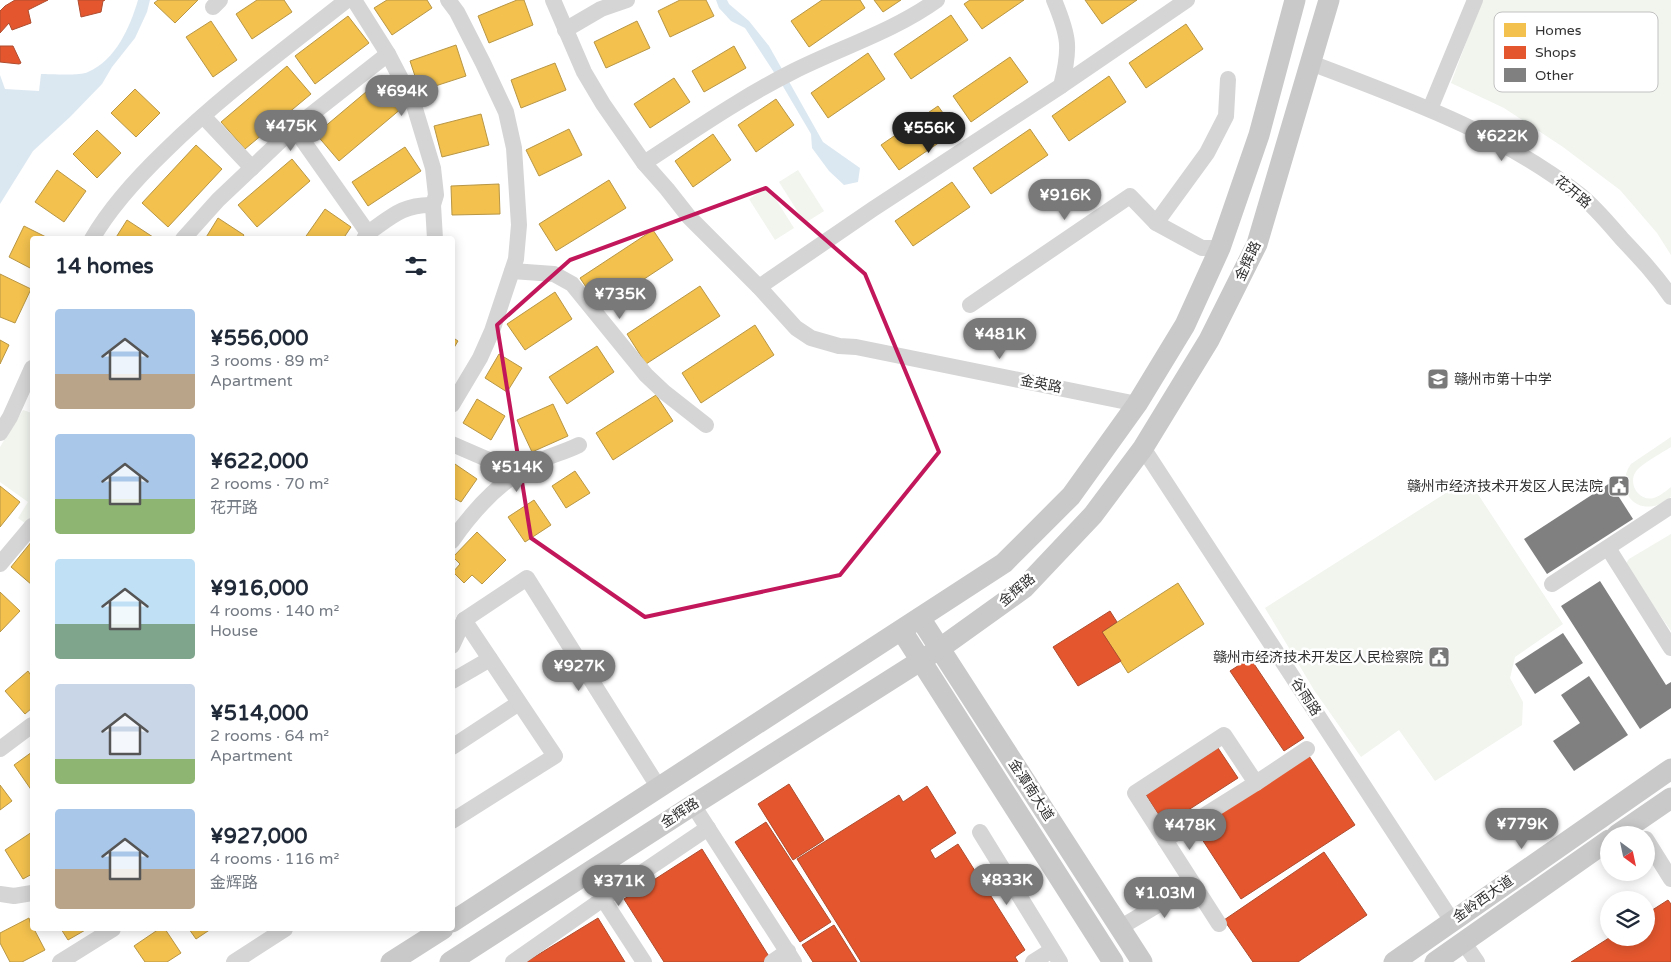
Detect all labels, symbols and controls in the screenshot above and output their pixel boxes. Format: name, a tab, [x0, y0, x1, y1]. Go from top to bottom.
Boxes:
legend	[1494, 12, 1658, 92]
text: Homes	[1535, 22, 1582, 39]
text: Shops	[1535, 44, 1576, 61]
text: Other	[1535, 67, 1574, 84]
pin: ¥694K	[367, 74, 437, 117]
text: ¥694K	[376, 81, 428, 101]
pin: ¥475K	[256, 110, 326, 152]
pin: ¥556K	[894, 112, 964, 154]
text: ¥475K	[265, 116, 317, 136]
text: ¥556K	[903, 118, 955, 138]
pin: ¥622K	[1467, 120, 1537, 162]
text: ¥622K	[1476, 126, 1528, 146]
street label: 花开路	[1551, 172, 1595, 212]
pin: ¥916K	[1030, 178, 1100, 221]
text: ¥916K	[1039, 185, 1091, 205]
street label: 金辉路	[1231, 238, 1265, 284]
icon: filters	[402, 252, 430, 280]
text: 14 homes	[55, 254, 154, 279]
pin: ¥735K	[585, 278, 655, 320]
text: ¥735K	[594, 284, 646, 304]
pin: ¥481K	[965, 318, 1035, 360]
text: ¥481K	[974, 324, 1026, 344]
text: ¥556,000	[210, 326, 308, 351]
icon: home	[95, 329, 155, 389]
text: 3 rooms · 89 m²	[210, 351, 329, 371]
school or university icon: 赣州市第十中学	[1426, 367, 1450, 391]
text: Apartment	[210, 371, 293, 391]
place label: 赣州市第十中学	[1454, 371, 1552, 388]
street label: 金英路	[1019, 372, 1063, 396]
text: ¥622,000	[210, 449, 308, 474]
pin: ¥514K	[482, 450, 552, 493]
icon: home	[95, 454, 155, 514]
text: ¥514K	[491, 457, 543, 477]
text: 2 rooms · 70 m²	[210, 474, 329, 494]
public building icon: 赣州市经济技术开发区人民法院	[1607, 474, 1631, 498]
place label: 赣州市经济技术开发区人民法院	[1407, 478, 1603, 495]
text: 花开路	[210, 498, 258, 518]
street label: 金辉路	[995, 570, 1039, 610]
text: ¥916,000	[210, 576, 308, 601]
icon: home	[95, 579, 155, 639]
text: 4 rooms · 140 m²	[210, 601, 339, 621]
text: House	[210, 621, 258, 641]
public building icon: 赣州市经济技术开发区人民检察院	[1427, 645, 1451, 669]
place label: 赣州市经济技术开发区人民检察院	[1213, 649, 1423, 666]
pin: ¥927K	[544, 650, 614, 692]
text: ¥927K	[553, 656, 605, 676]
street label: 谷雨路	[1287, 675, 1325, 719]
text: ¥514,000	[210, 701, 308, 726]
icon: home	[95, 704, 155, 764]
text: 2 rooms · 64 m²	[210, 726, 329, 746]
text: Apartment	[210, 746, 293, 766]
street label: 金潭南大道	[1005, 756, 1057, 824]
street label: 金辉路	[658, 794, 702, 832]
pin: ¥478K	[1155, 808, 1225, 851]
pin: ¥779K	[1487, 808, 1557, 850]
text: ¥779K	[1496, 814, 1548, 834]
text: ¥478K	[1164, 815, 1216, 835]
text: ¥927,000	[210, 824, 307, 849]
north arrow	[1600, 826, 1655, 881]
map controls	[1600, 826, 1655, 946]
icon: home	[95, 829, 155, 889]
text: 4 rooms · 116 m²	[210, 849, 339, 869]
pin: ¥371K	[584, 864, 654, 907]
pin: ¥833K	[972, 864, 1042, 906]
text: ¥833K	[981, 870, 1033, 890]
text: ¥371K	[593, 871, 645, 891]
street label: 金岭西大道	[1449, 872, 1517, 926]
text: 金辉路	[210, 873, 258, 893]
pin: ¥1.03M	[1124, 876, 1206, 919]
text: ¥1.03M	[1135, 883, 1195, 903]
button: layers	[1600, 891, 1655, 946]

